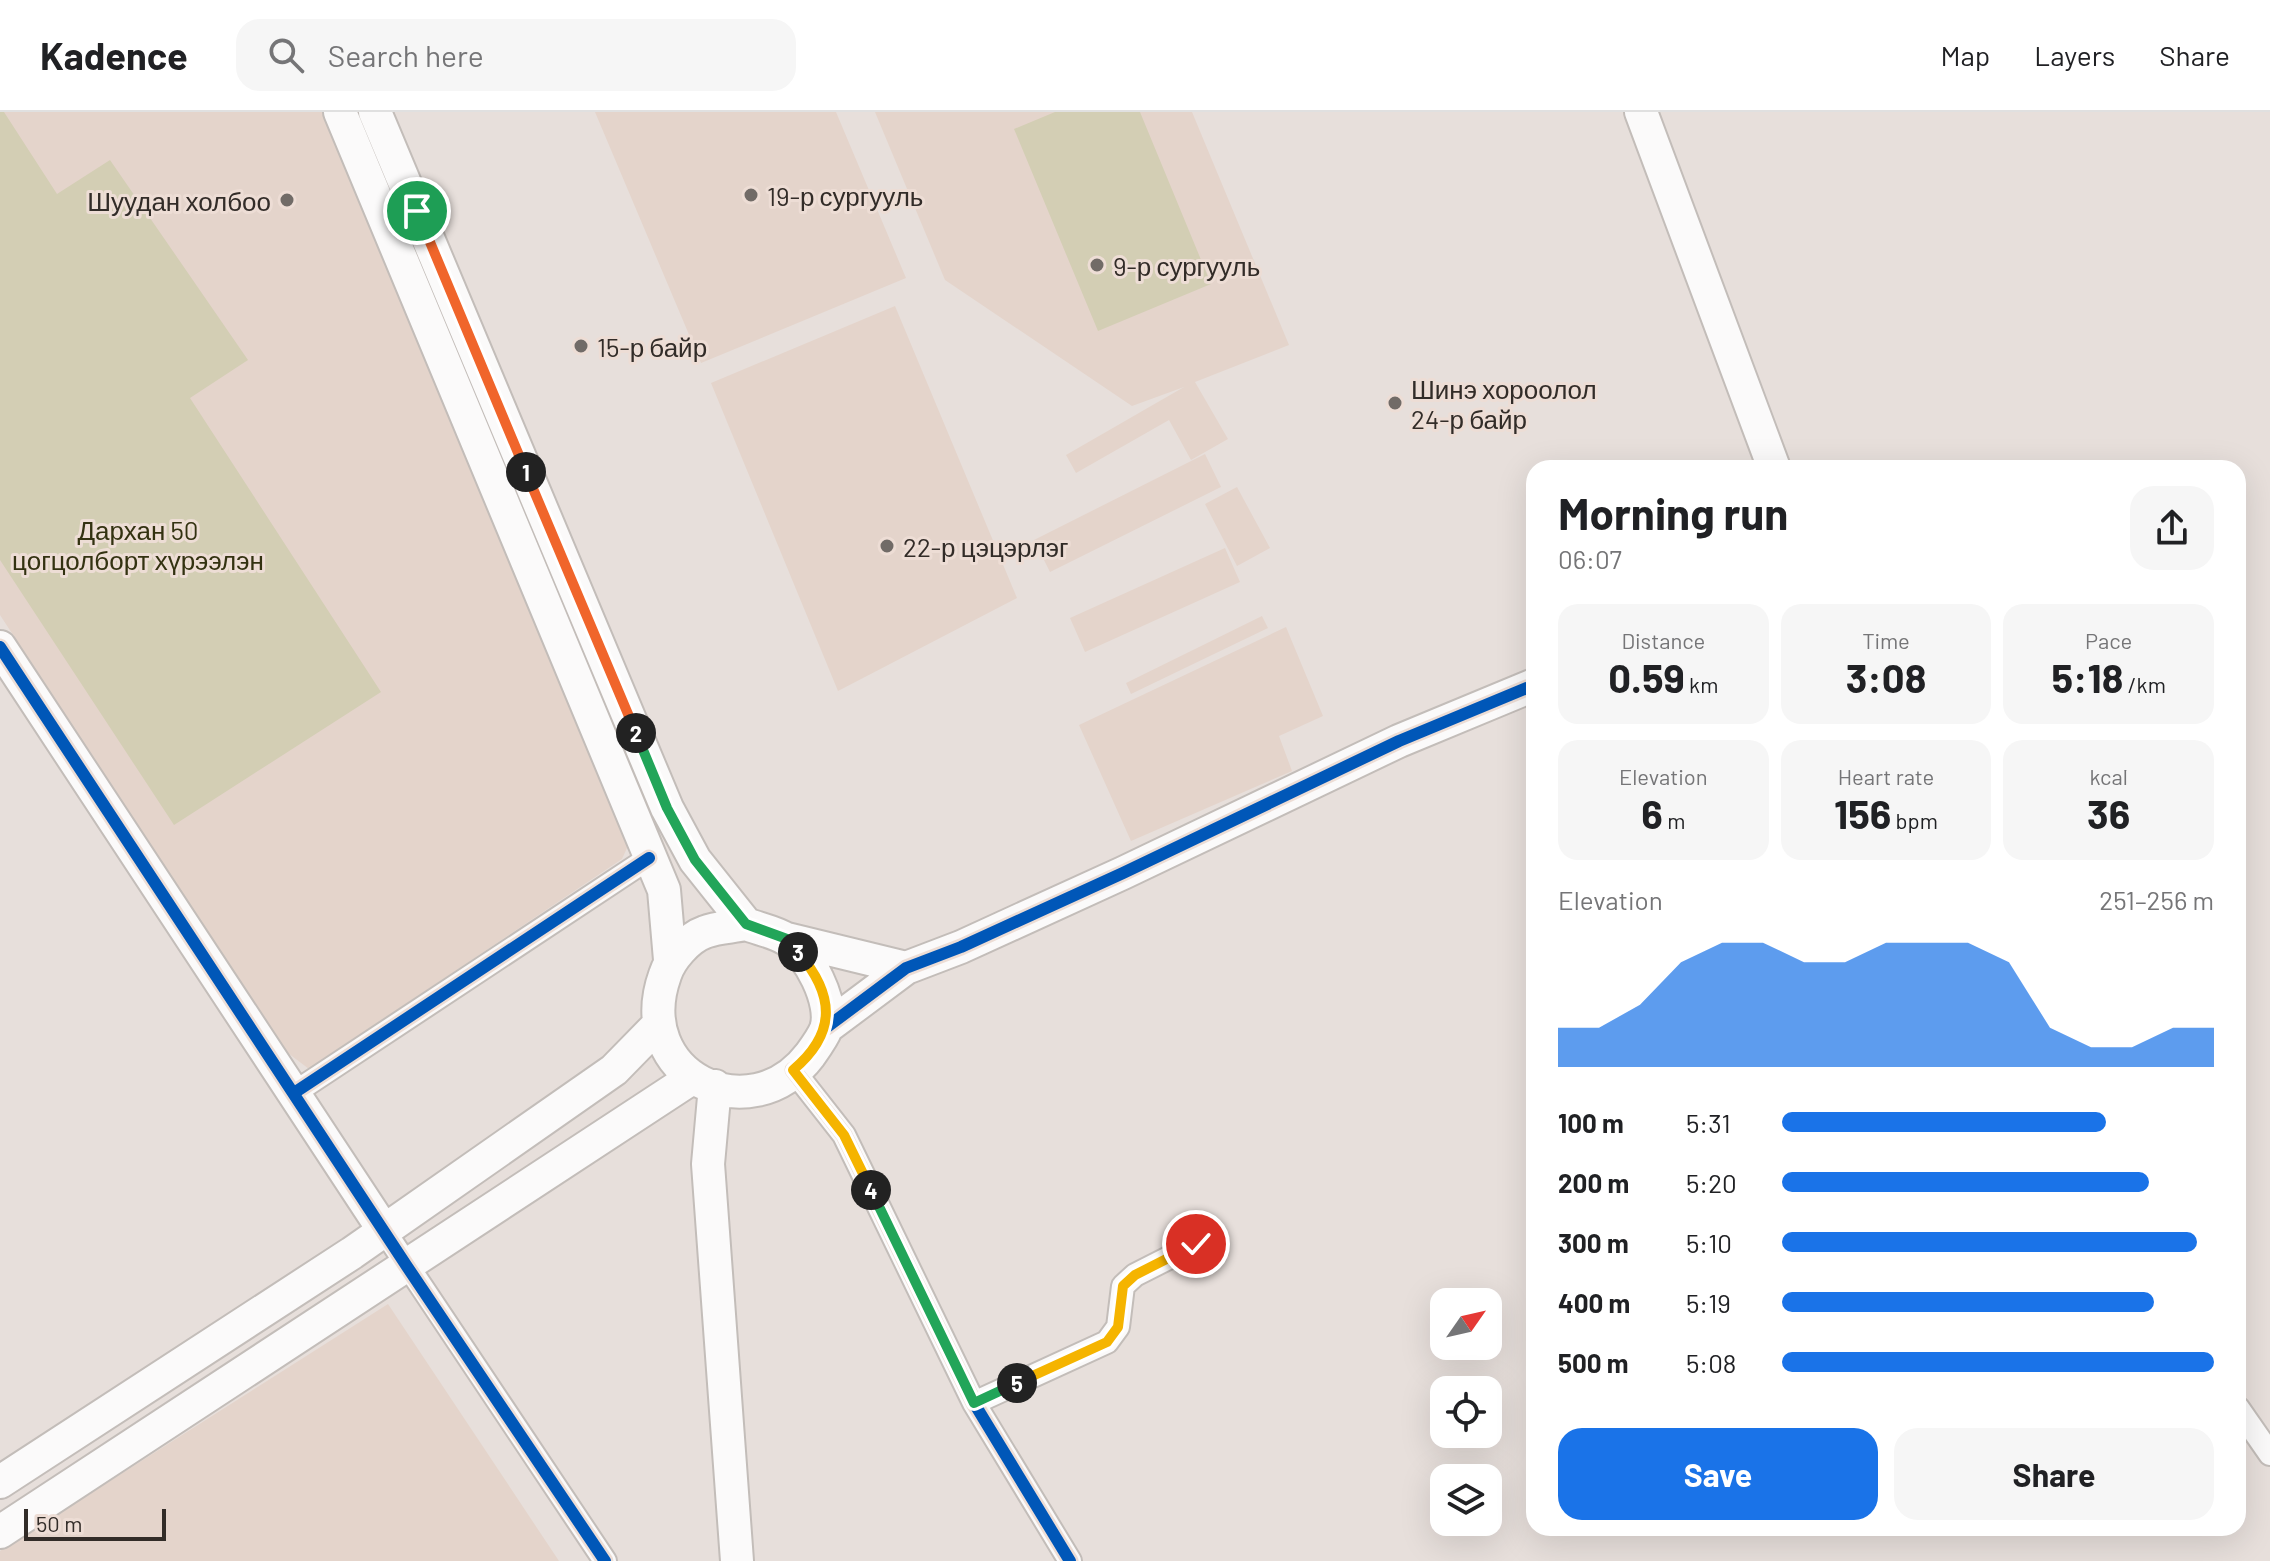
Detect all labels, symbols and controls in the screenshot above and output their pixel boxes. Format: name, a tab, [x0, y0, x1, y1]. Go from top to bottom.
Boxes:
search box	[236, 19, 796, 91]
text: Kadence	[40, 32, 188, 78]
icon: search	[264, 33, 308, 77]
text: Search here	[328, 37, 484, 73]
text: Map	[1940, 38, 1990, 72]
text: Layers	[2034, 38, 2115, 72]
text: Share	[2159, 38, 2230, 72]
pin	[383, 177, 451, 245]
place label: 19-р сургууль	[767, 180, 923, 211]
place label: Шуудан холбоо	[87, 185, 271, 216]
marker: 19-р сургууль	[742, 186, 760, 204]
icon: arrive	[395, 189, 439, 233]
marker: Шуудан холбоо	[278, 191, 296, 209]
place label: 9-р сургууль	[1113, 250, 1260, 281]
marker: 9-р сургууль	[1088, 256, 1106, 274]
place label: 15-р байр	[597, 331, 707, 362]
marker: 15-р байр	[572, 337, 590, 355]
place label: Шинэ хороолол 24-р байр	[1411, 373, 1597, 434]
marker: Шинэ хороолол 24-р байр	[1386, 394, 1404, 412]
pin: 1	[506, 452, 546, 492]
text: 1	[522, 459, 530, 485]
text: Morning run	[1558, 486, 1788, 539]
button: share	[2130, 486, 2214, 570]
park label: Дархан 50 цогцолборт хүрээлэн	[12, 514, 264, 575]
place label: 22-р цэцэрлэг	[903, 531, 1069, 562]
marker: 22-р цэцэрлэг	[878, 537, 896, 555]
text: 06:07	[1558, 543, 1622, 574]
text: Distance	[1621, 627, 1705, 653]
text: Time	[1862, 627, 1910, 653]
text: Pace	[2085, 627, 2132, 653]
text: 0.59	[1608, 653, 1685, 701]
text: 3:08	[1846, 653, 1926, 701]
text: 5:18	[2051, 653, 2123, 701]
text: km	[1685, 671, 1718, 697]
text: /km	[2123, 671, 2166, 697]
pin: 2	[616, 713, 656, 753]
text: 2	[630, 720, 642, 746]
text: Elevation	[1619, 763, 1708, 789]
text: Heart rate	[1838, 763, 1934, 789]
text: kcal	[2089, 763, 2128, 789]
text: 6	[1641, 789, 1663, 837]
text: 156	[1834, 789, 1891, 837]
text: 36	[2087, 789, 2130, 837]
text: m	[1663, 807, 1685, 833]
text: bpm	[1891, 807, 1938, 833]
text: Elevation	[1558, 884, 1663, 915]
text: 251–256 m	[2099, 884, 2214, 915]
pin: 3	[778, 932, 818, 972]
text: 3	[792, 939, 804, 965]
text: 100 m	[1558, 1107, 1624, 1138]
text: 5:31	[1686, 1107, 1731, 1138]
text: 200 m	[1558, 1167, 1629, 1198]
text: 5:20	[1686, 1167, 1737, 1198]
pin: 4	[851, 1170, 891, 1210]
text: 4	[864, 1177, 878, 1203]
pin	[1162, 1210, 1230, 1278]
icon: check	[1174, 1222, 1218, 1266]
text: 300 m	[1558, 1227, 1629, 1258]
text: 5:10	[1686, 1227, 1732, 1258]
text: 400 m	[1558, 1287, 1630, 1318]
text: 5:19	[1686, 1287, 1731, 1318]
north arrow	[1430, 1288, 1502, 1360]
map controls	[1430, 1288, 1502, 1536]
text: 500 m	[1558, 1347, 1629, 1378]
text: 5:08	[1686, 1347, 1736, 1378]
pin: 5	[997, 1363, 1037, 1403]
text: 5	[1011, 1370, 1023, 1396]
button: locate	[1430, 1376, 1502, 1448]
button: Save	[1558, 1428, 1878, 1520]
button: Share	[1894, 1428, 2214, 1520]
button: layers	[1430, 1464, 1502, 1536]
scale bar	[24, 1505, 166, 1541]
text: 50 m	[36, 1510, 82, 1536]

